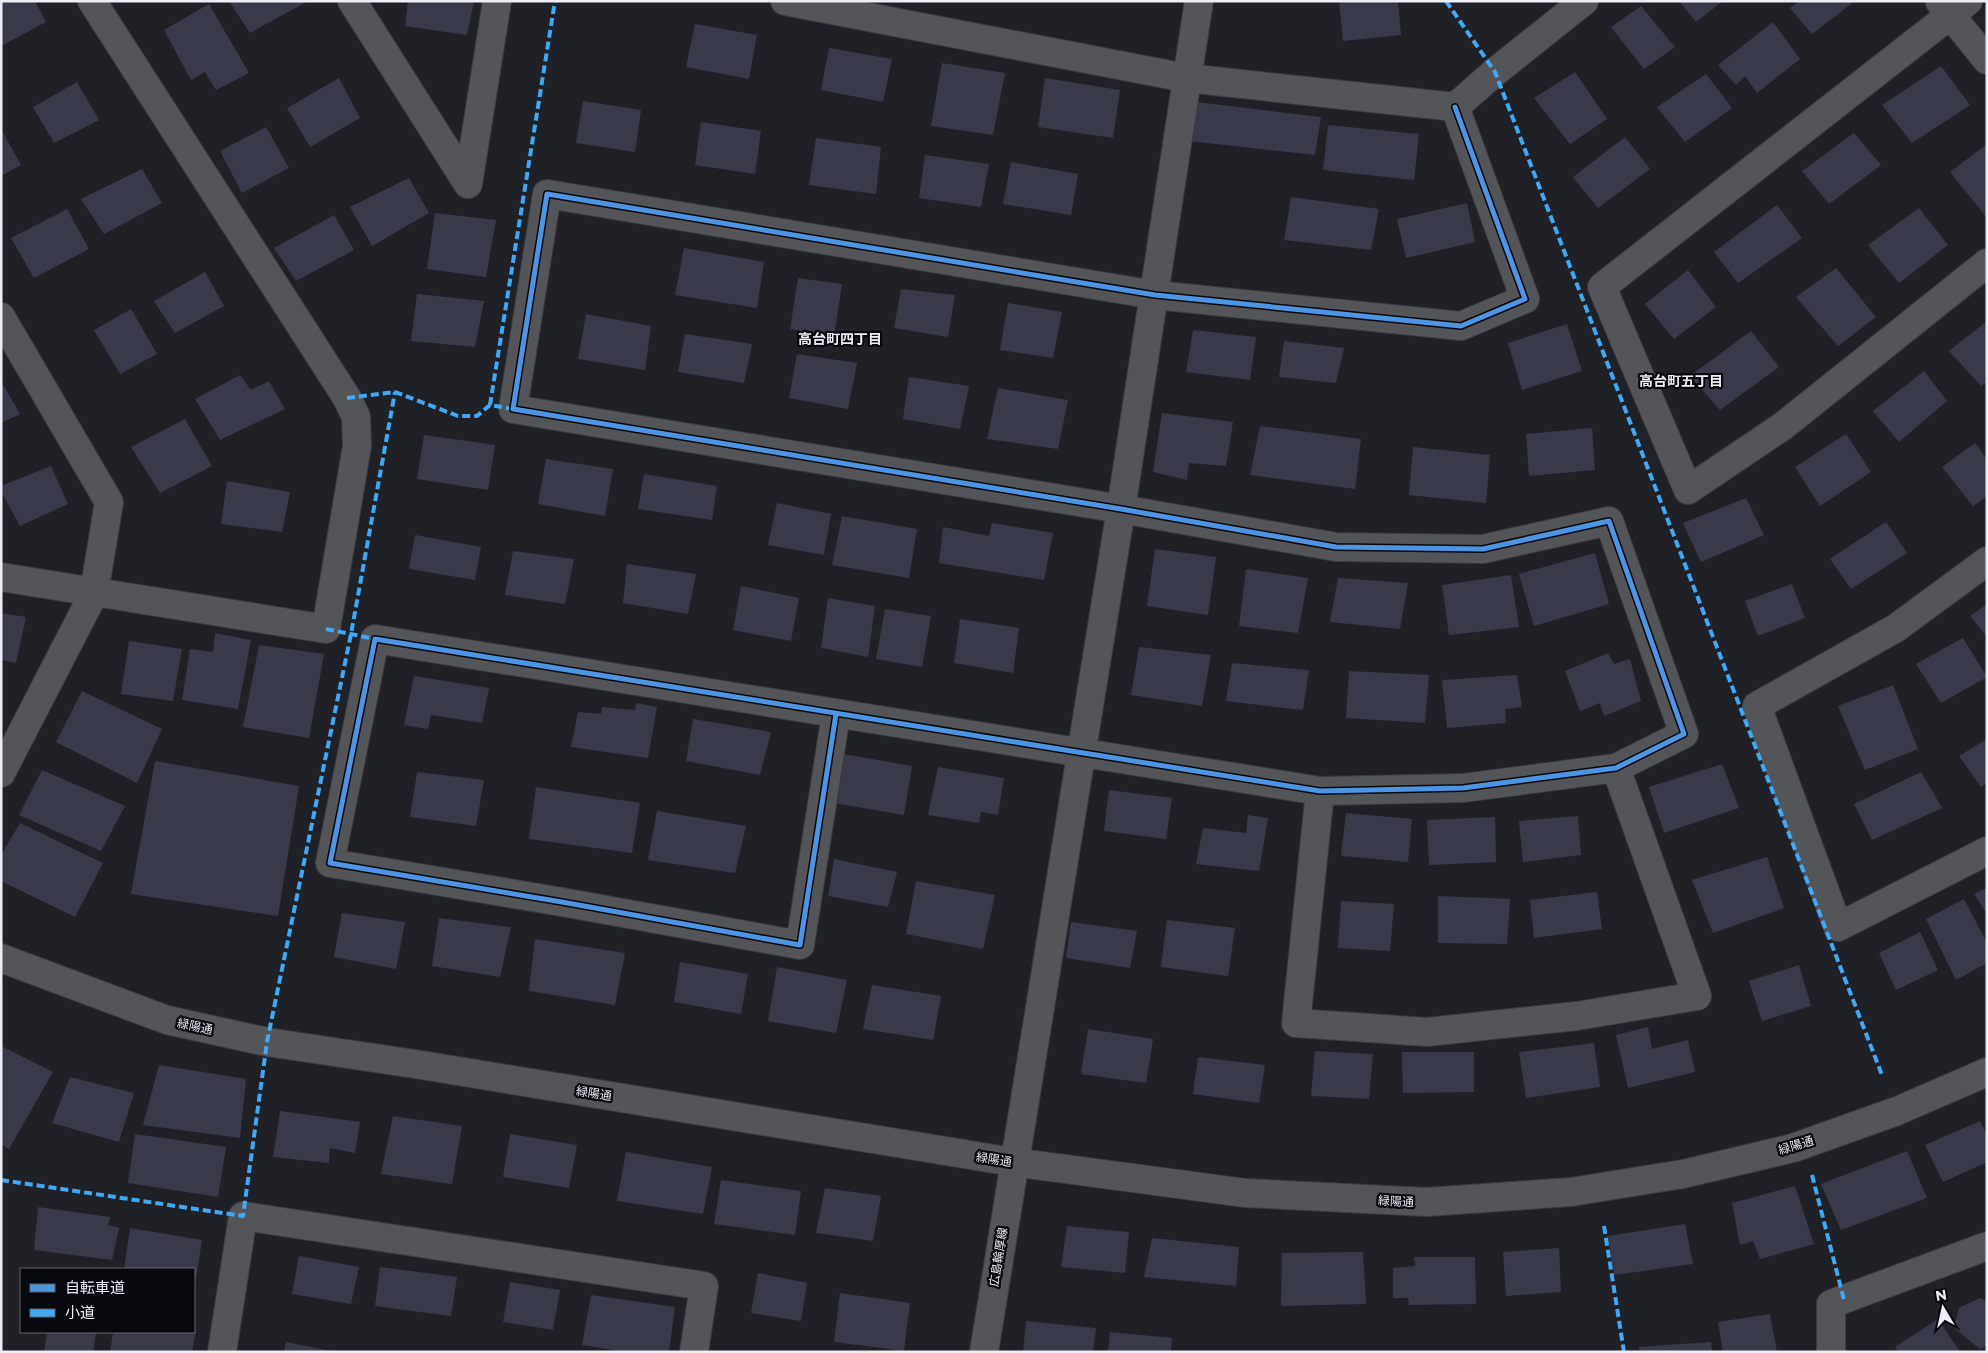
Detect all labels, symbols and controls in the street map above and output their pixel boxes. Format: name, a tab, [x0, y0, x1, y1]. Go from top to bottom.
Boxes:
district label: 高台町四丁目	[798, 330, 882, 348]
district label: 高台町五丁目	[1639, 372, 1723, 390]
street label: 緑陽通	[176, 1015, 214, 1037]
street label: 緑陽通	[575, 1083, 613, 1103]
street label: 緑陽通	[1777, 1133, 1815, 1157]
street label: 緑陽通	[975, 1149, 1013, 1169]
street label: 緑陽通	[1378, 1193, 1414, 1209]
street label: 広島輪厚線	[986, 1226, 1010, 1288]
legend	[20, 1268, 195, 1333]
text: 自転車道	[65, 1278, 125, 1297]
north arrow	[1918, 1283, 1968, 1333]
text: N	[1934, 1285, 1948, 1305]
text: 小道	[65, 1303, 95, 1322]

